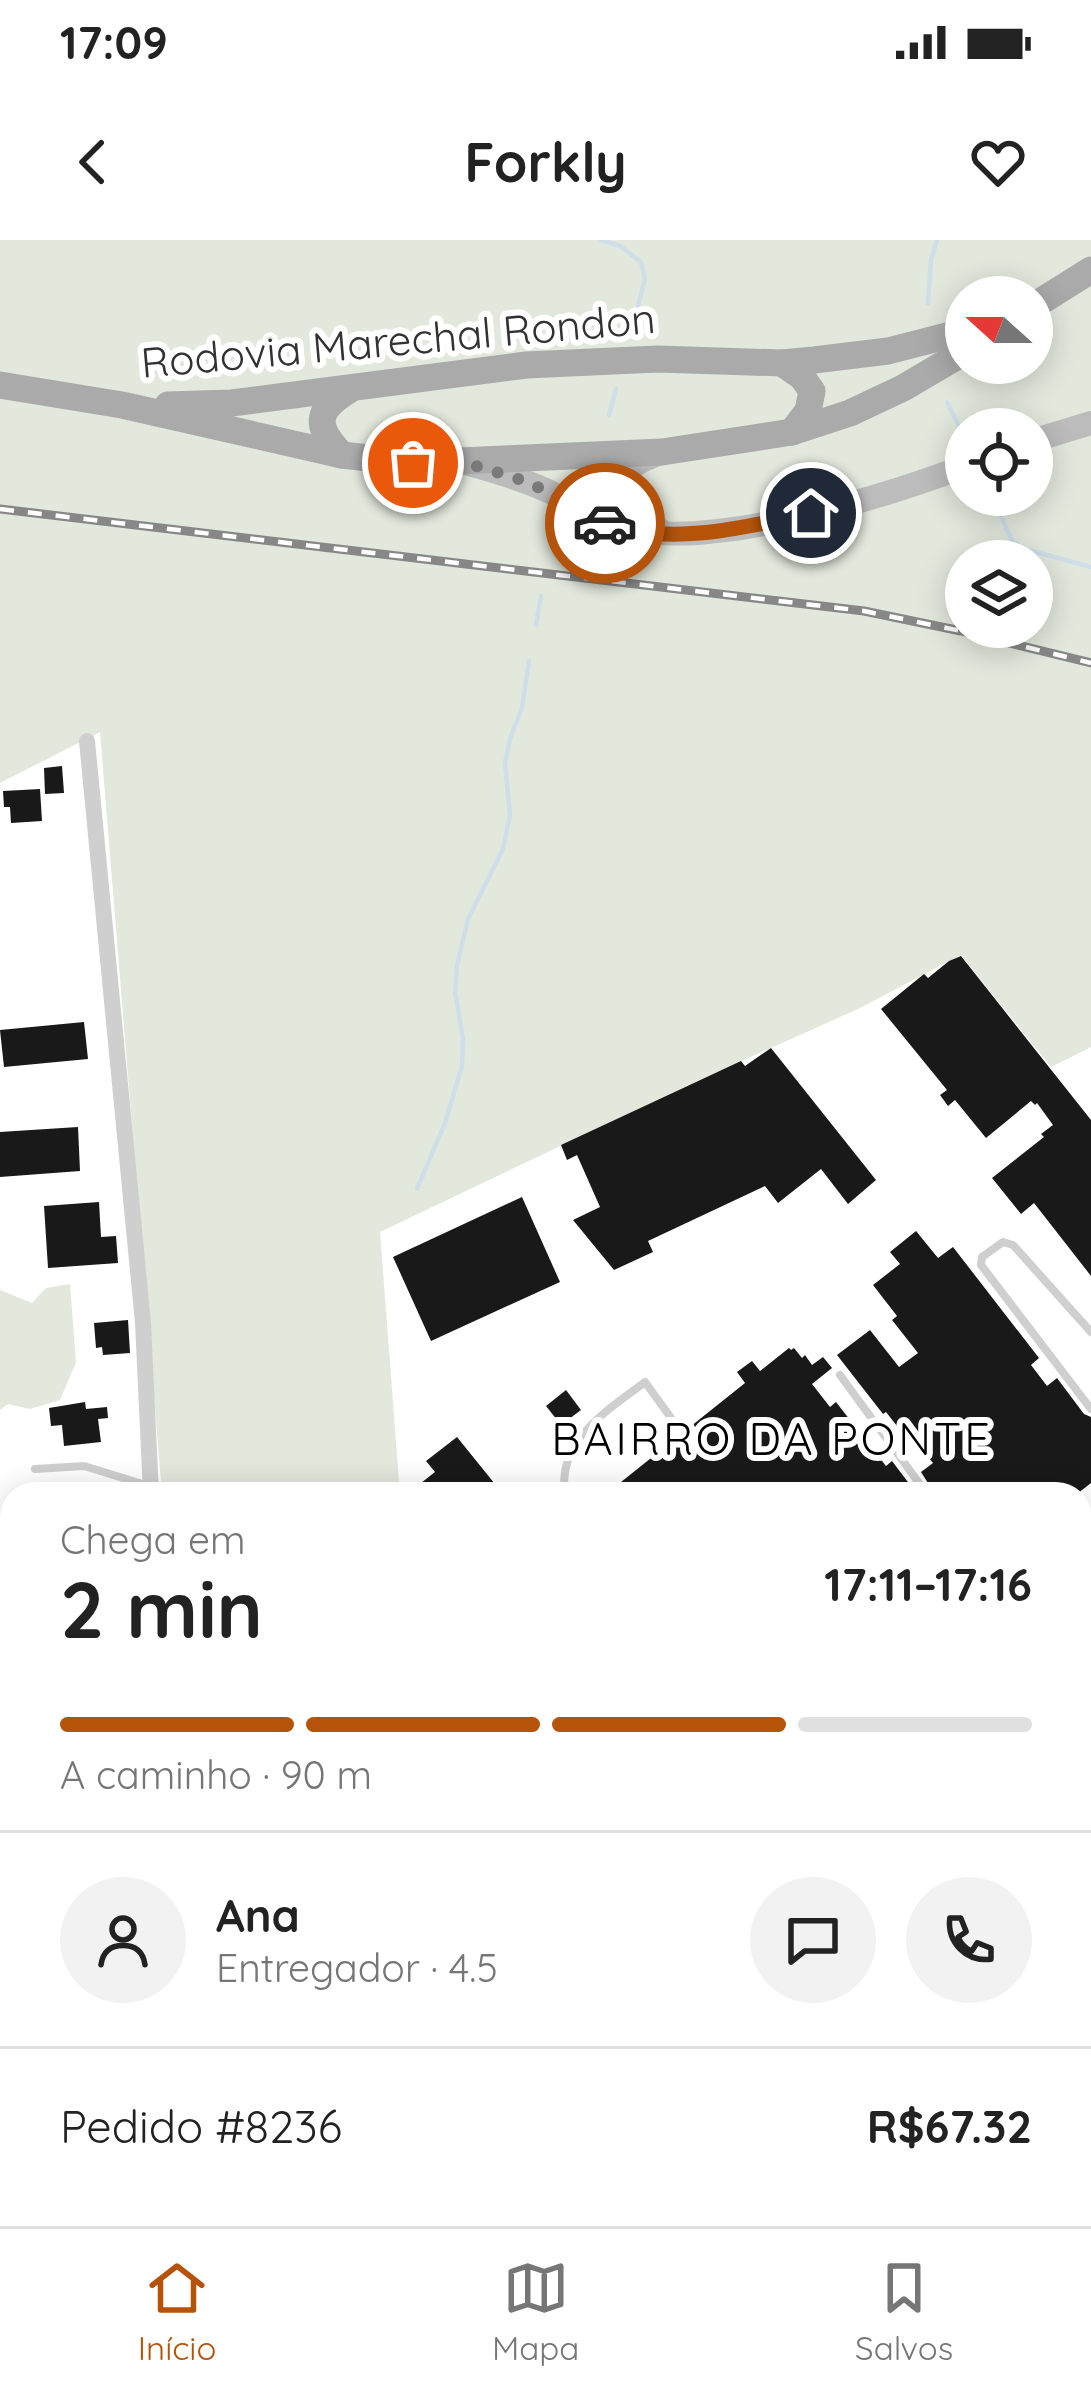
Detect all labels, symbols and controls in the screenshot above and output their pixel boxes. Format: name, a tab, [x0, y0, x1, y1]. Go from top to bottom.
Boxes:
text: 17:09	[60, 14, 168, 70]
text: Forkly	[464, 128, 627, 196]
icon: back	[60, 129, 126, 195]
icon: heart	[965, 129, 1031, 195]
north arrow	[945, 276, 1053, 384]
map controls	[945, 276, 1053, 648]
street label: Rodovia Marechal Rondon	[139, 291, 657, 389]
button: locate	[945, 408, 1053, 516]
pin	[362, 412, 464, 514]
icon: bag	[380, 430, 446, 496]
pin	[760, 462, 862, 564]
courier	[545, 463, 665, 583]
icon: home	[778, 480, 844, 546]
icon: car	[572, 490, 638, 556]
button: layers	[945, 540, 1053, 648]
district label: BAIRRO DA PONTE	[551, 1410, 993, 1466]
text: Chega em	[60, 1515, 245, 1564]
text: 17:11–17:16	[824, 1556, 1032, 1612]
text: 2 min	[60, 1560, 263, 1658]
text: A caminho · 90 m	[60, 1750, 372, 1799]
button: person	[60, 1877, 186, 2003]
button: chat	[750, 1877, 876, 2003]
button: phone	[906, 1877, 1032, 2003]
text: Ana	[216, 1887, 300, 1943]
text: Entregador · 4.5	[216, 1943, 498, 1992]
text: Pedido #8236	[60, 2098, 342, 2154]
text: R$67.32	[867, 2098, 1032, 2154]
tab: Início	[138, 2255, 216, 2368]
tab: Mapa	[492, 2255, 579, 2368]
tab: Salvos	[855, 2255, 953, 2368]

